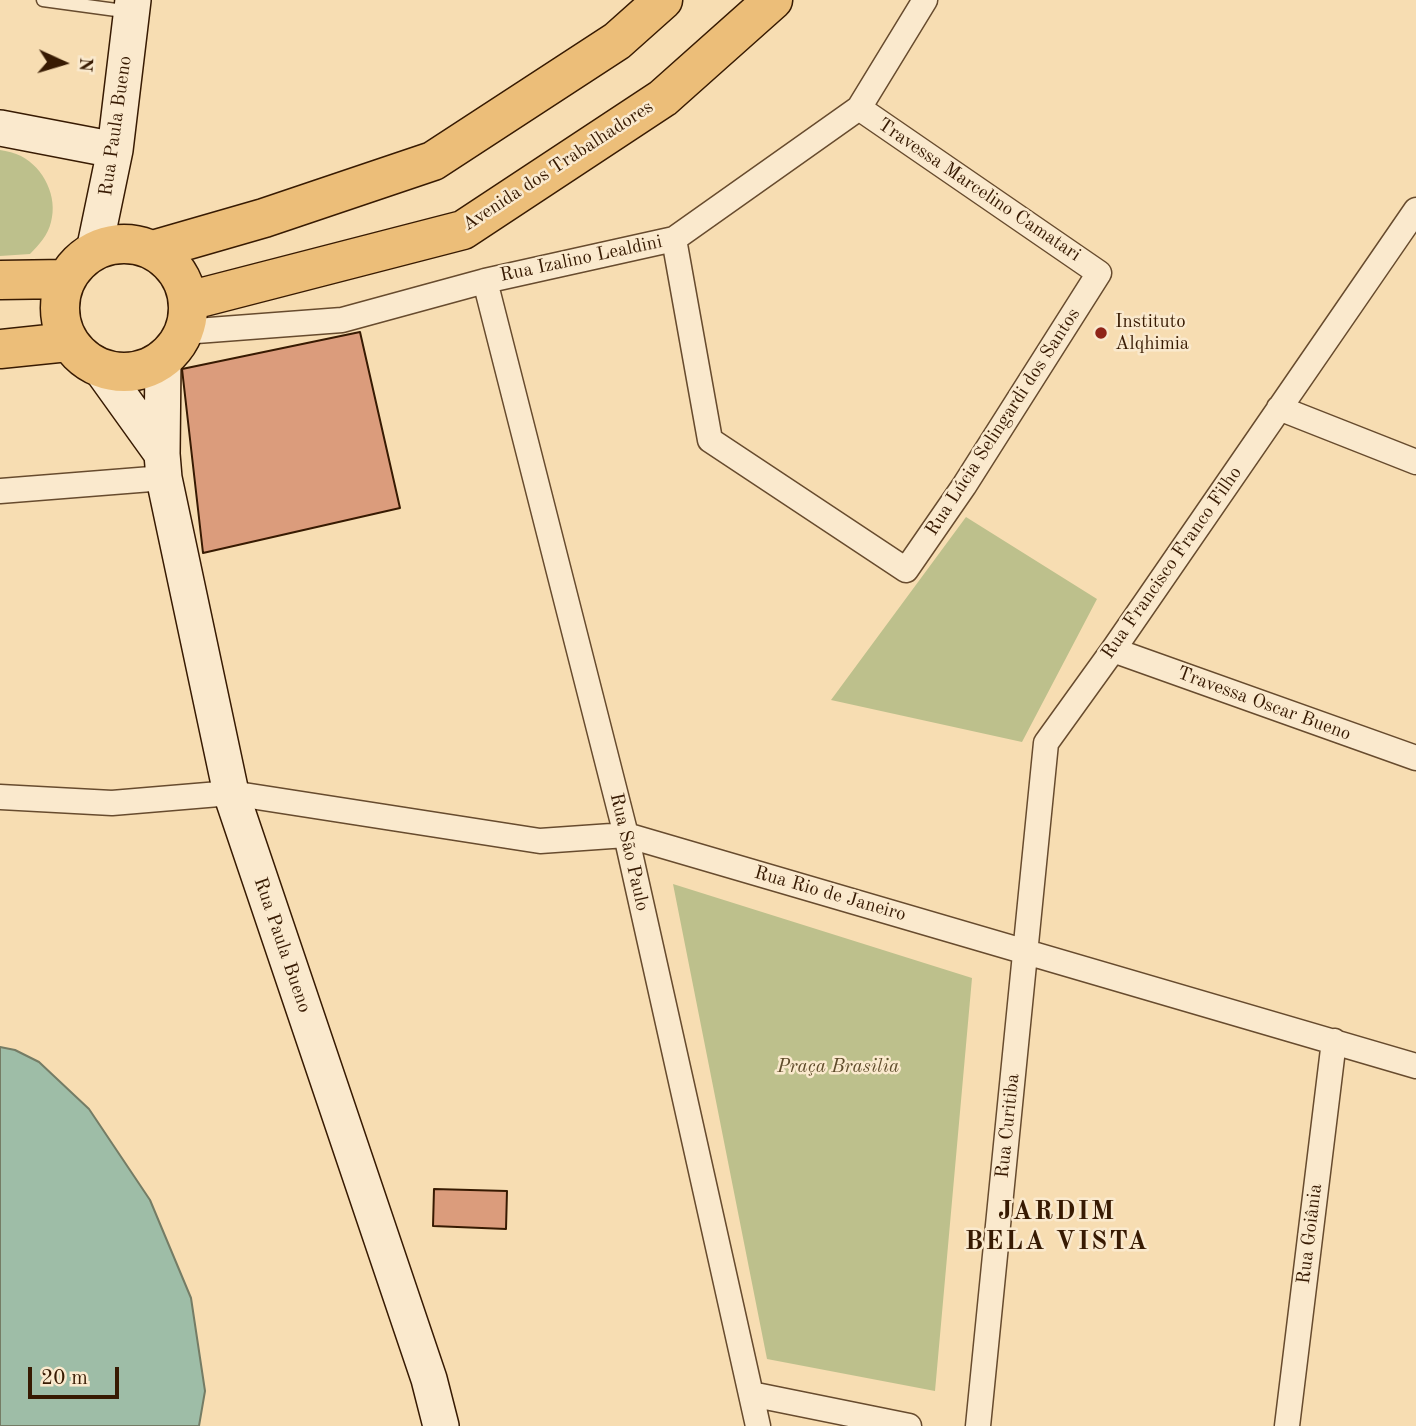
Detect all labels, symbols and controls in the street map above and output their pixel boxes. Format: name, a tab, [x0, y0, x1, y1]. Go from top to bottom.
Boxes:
north arrow	[28, 28, 98, 98]
street label: Rua Paula Bueno	[95, 54, 137, 198]
text: N	[74, 57, 94, 72]
street label: Avenida dos Trabalhadores	[458, 96, 658, 236]
street label: Travessa Marcelino Camatari	[873, 113, 1085, 267]
street label: Rua Izalino Lealdini	[498, 231, 664, 287]
street label: Rua Lúcia Selingardi dos Santos	[921, 304, 1085, 540]
place label: Instituto Alqhimia	[1115, 311, 1189, 355]
marker: Instituto Alqhimia	[1093, 325, 1109, 341]
street label: Rua Francisco Franco Filho	[1097, 462, 1247, 664]
street label: Travessa Oscar Bueno	[1174, 662, 1354, 746]
street label: Rua São Paulo	[604, 791, 654, 913]
street label: Rua Rio de Janeiro	[751, 861, 909, 927]
street label: Rua Paula Bueno	[248, 874, 316, 1016]
park label: Praça Brasilia	[777, 1056, 899, 1078]
street label: Rua Curitiba	[991, 1073, 1025, 1179]
street label: Rua Goiânia	[1293, 1183, 1327, 1285]
district label: JARDIM BELA VISTA	[966, 1196, 1148, 1258]
scale bar	[32, 1352, 122, 1396]
text: 20 m	[41, 1368, 88, 1389]

